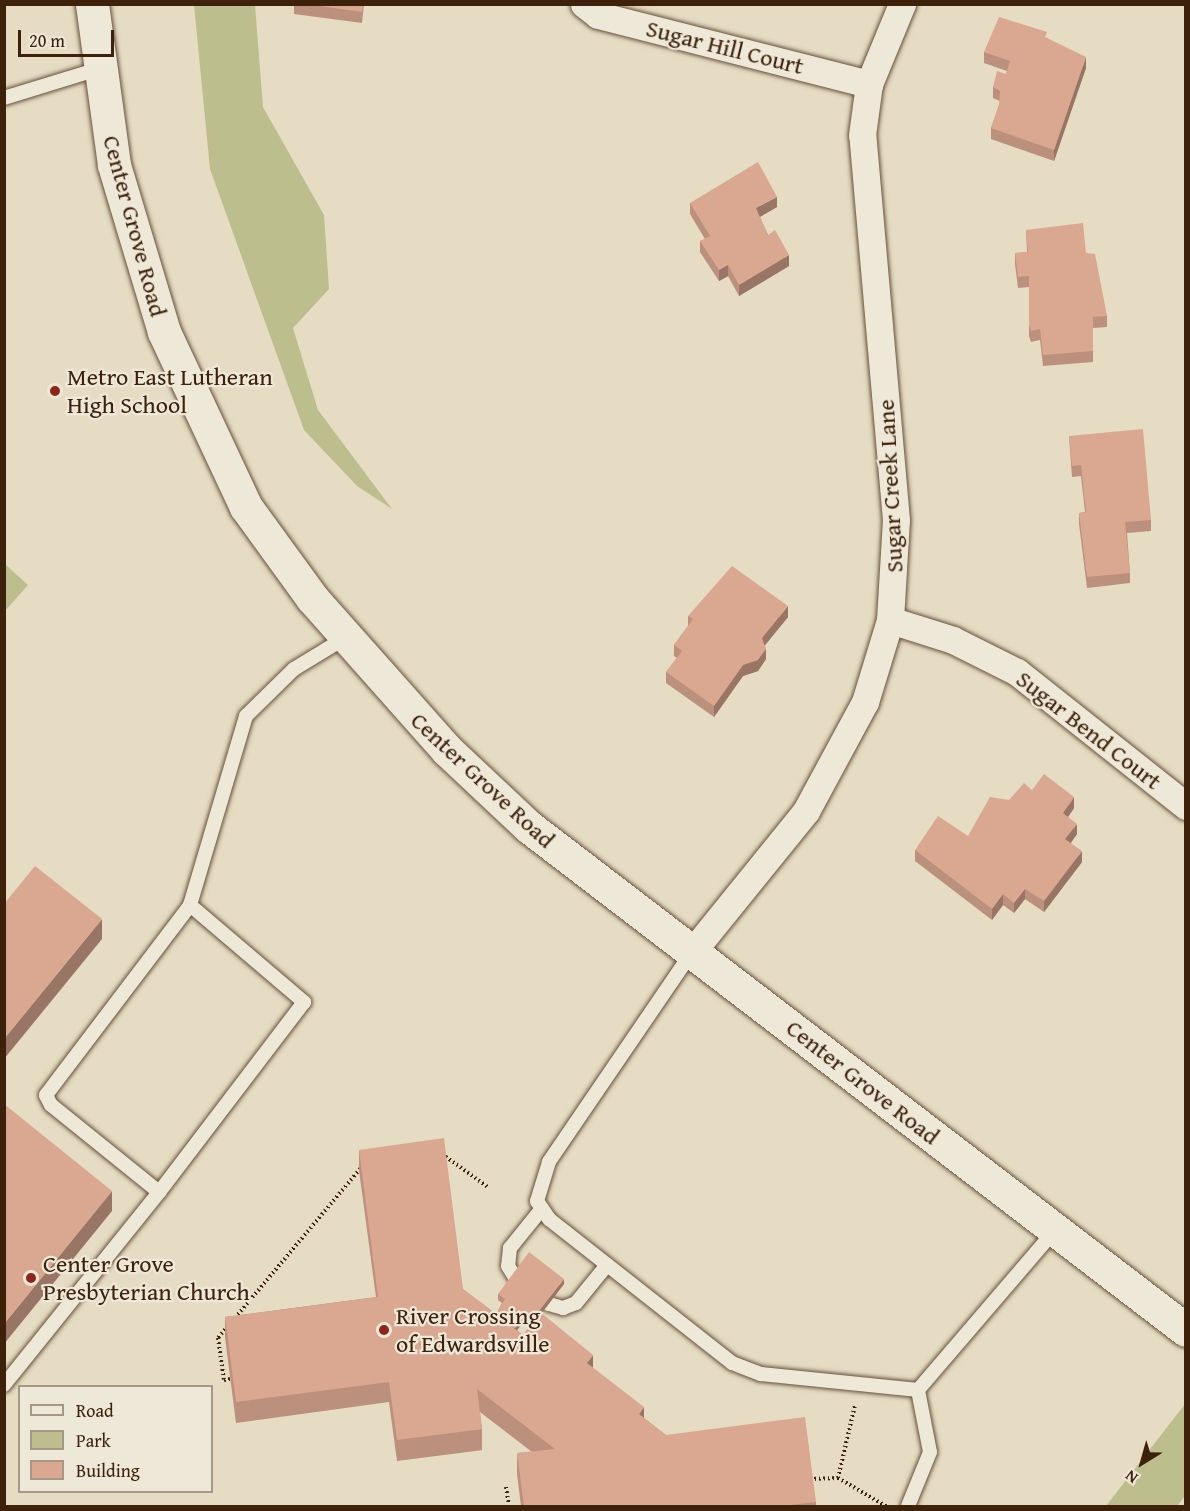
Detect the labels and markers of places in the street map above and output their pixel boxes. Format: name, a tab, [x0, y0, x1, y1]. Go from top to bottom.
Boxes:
place label: Metro East Lutheran High School	[67, 363, 273, 419]
marker: Metro East Lutheran High School	[48, 384, 62, 398]
place label: Center Grove Presbyterian Church	[43, 1250, 250, 1306]
marker: Center Grove Presbyterian Church	[24, 1271, 38, 1285]
place label: River Crossing of Edwardsville	[396, 1302, 550, 1358]
marker: River Crossing of Edwardsville	[377, 1323, 391, 1337]

